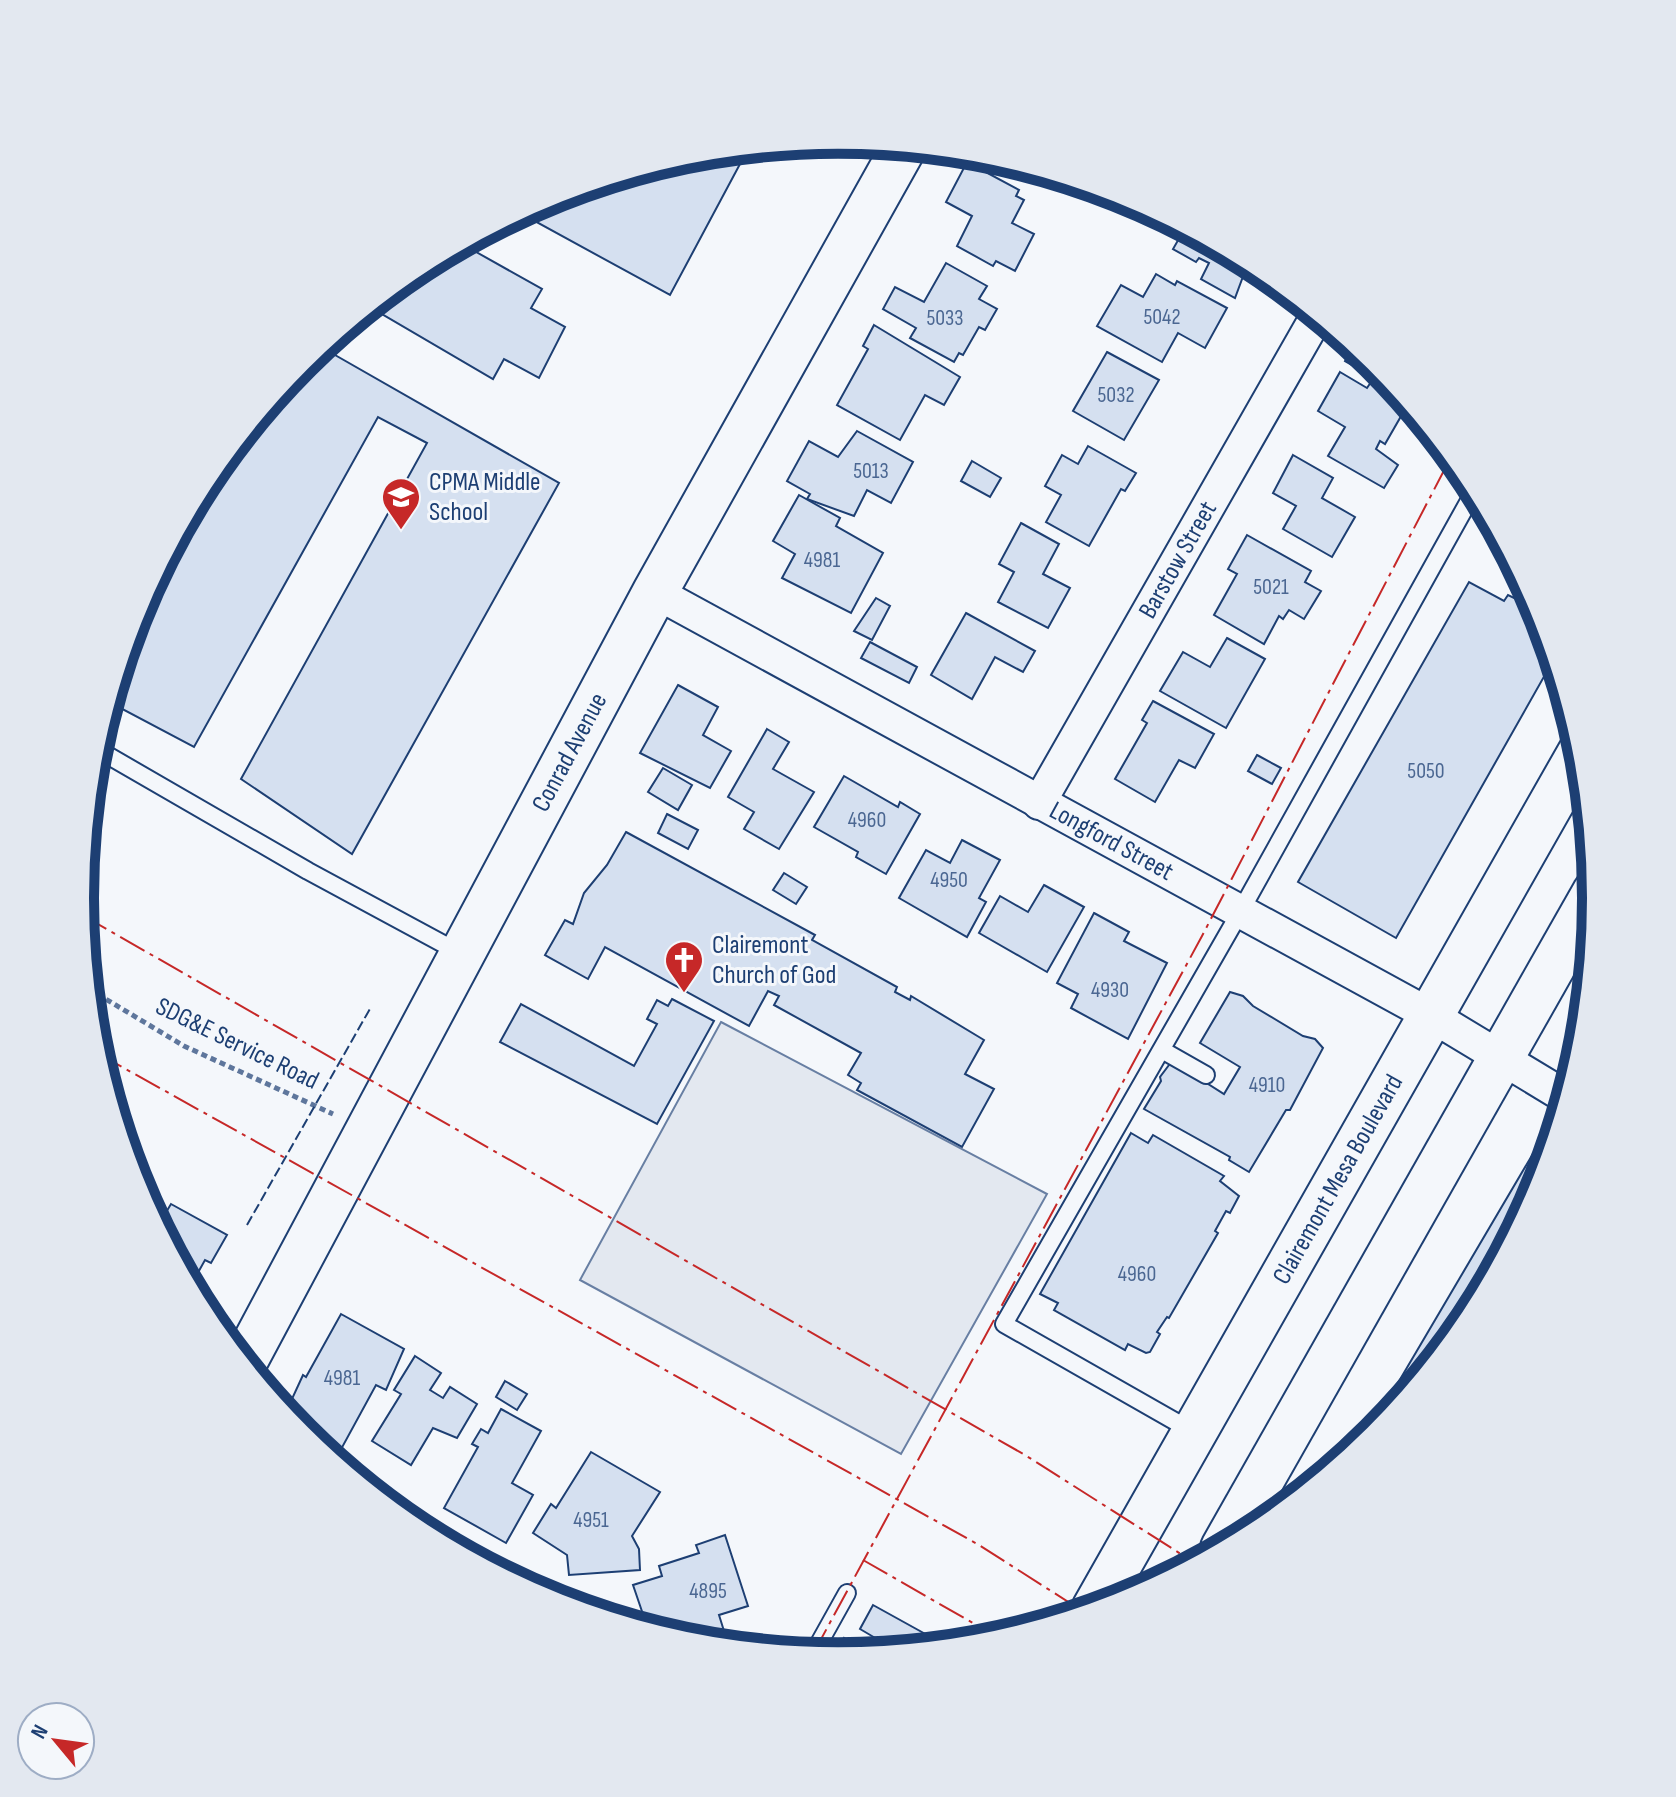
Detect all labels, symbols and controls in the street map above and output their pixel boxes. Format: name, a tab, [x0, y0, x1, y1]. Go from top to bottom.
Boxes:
house number: 5042	[1143, 304, 1181, 331]
house number: 5033	[926, 305, 964, 332]
house number: 5032	[1098, 382, 1134, 409]
house number: 5013	[853, 458, 889, 485]
place label: CPMA Middle School	[429, 467, 541, 528]
school or university icon: CPMA Middle School	[380, 476, 422, 531]
street label: Barstow Street	[1132, 496, 1224, 624]
house number: 4981	[804, 547, 840, 574]
house number: 5021	[1253, 574, 1289, 601]
street label: Conrad Avenue	[525, 688, 614, 817]
house number: 5050	[1407, 758, 1445, 785]
street label: Longford Street	[1044, 795, 1179, 887]
house number: 4960	[848, 807, 886, 834]
house number: 4950	[930, 867, 968, 894]
place label: Clairemont Church of God	[712, 930, 836, 991]
church icon: Clairemont Church of God	[663, 939, 705, 994]
house number: 4930	[1091, 977, 1129, 1004]
street label: SDG&E Service Road	[151, 991, 323, 1097]
street label: Clairemont Mesa Boulevard	[1266, 1069, 1410, 1290]
house number: 4910	[1249, 1072, 1285, 1099]
house number: 4960	[1118, 1261, 1156, 1288]
house number: 4981	[324, 1365, 360, 1392]
house number: 4951	[573, 1507, 609, 1534]
house number: 4895	[689, 1578, 727, 1605]
north arrow	[16, 1701, 96, 1781]
text: N	[25, 1720, 54, 1744]

